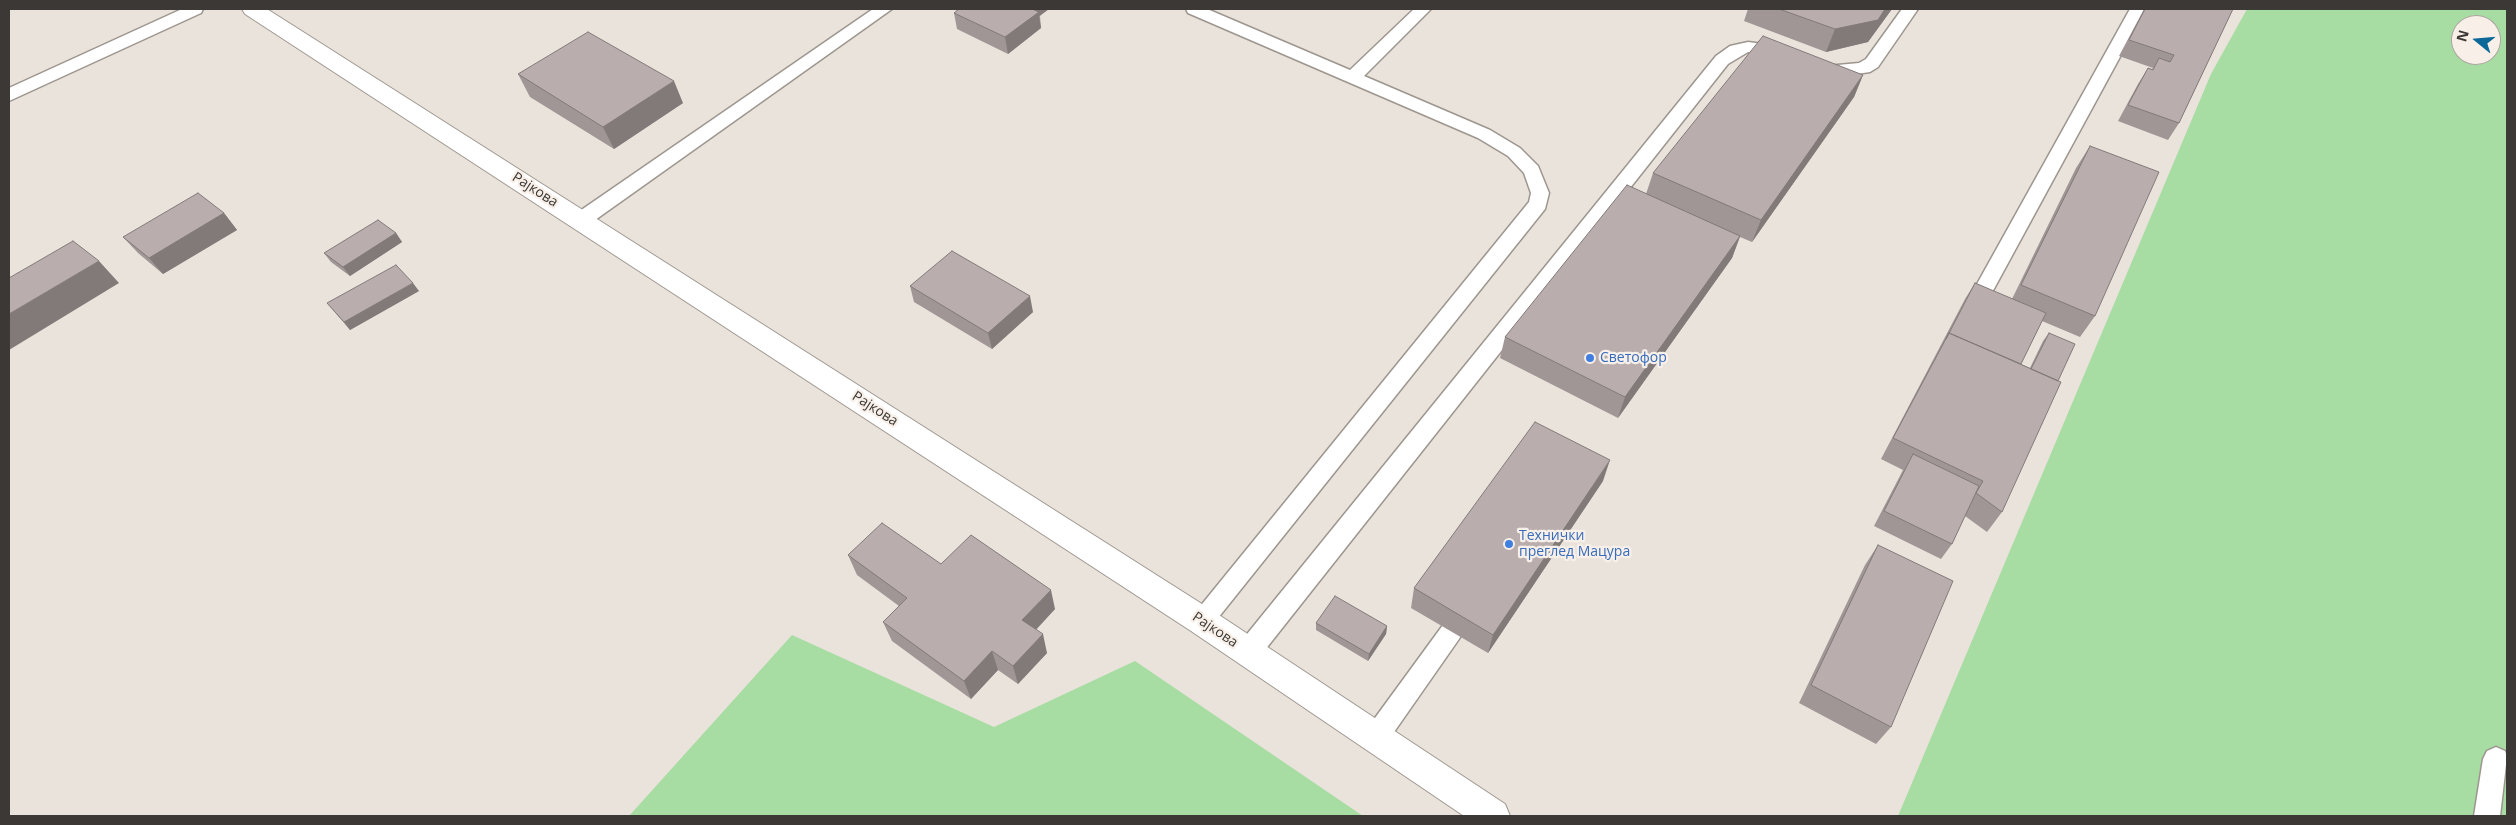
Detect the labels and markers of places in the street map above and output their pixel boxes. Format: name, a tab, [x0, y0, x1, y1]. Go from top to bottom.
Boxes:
place label: Светофор	[1600, 350, 1667, 366]
marker: Светофор	[1584, 352, 1596, 364]
place label: Технички преглед Мацура	[1519, 528, 1630, 560]
marker: Технички преглед Мацура	[1503, 538, 1515, 550]

